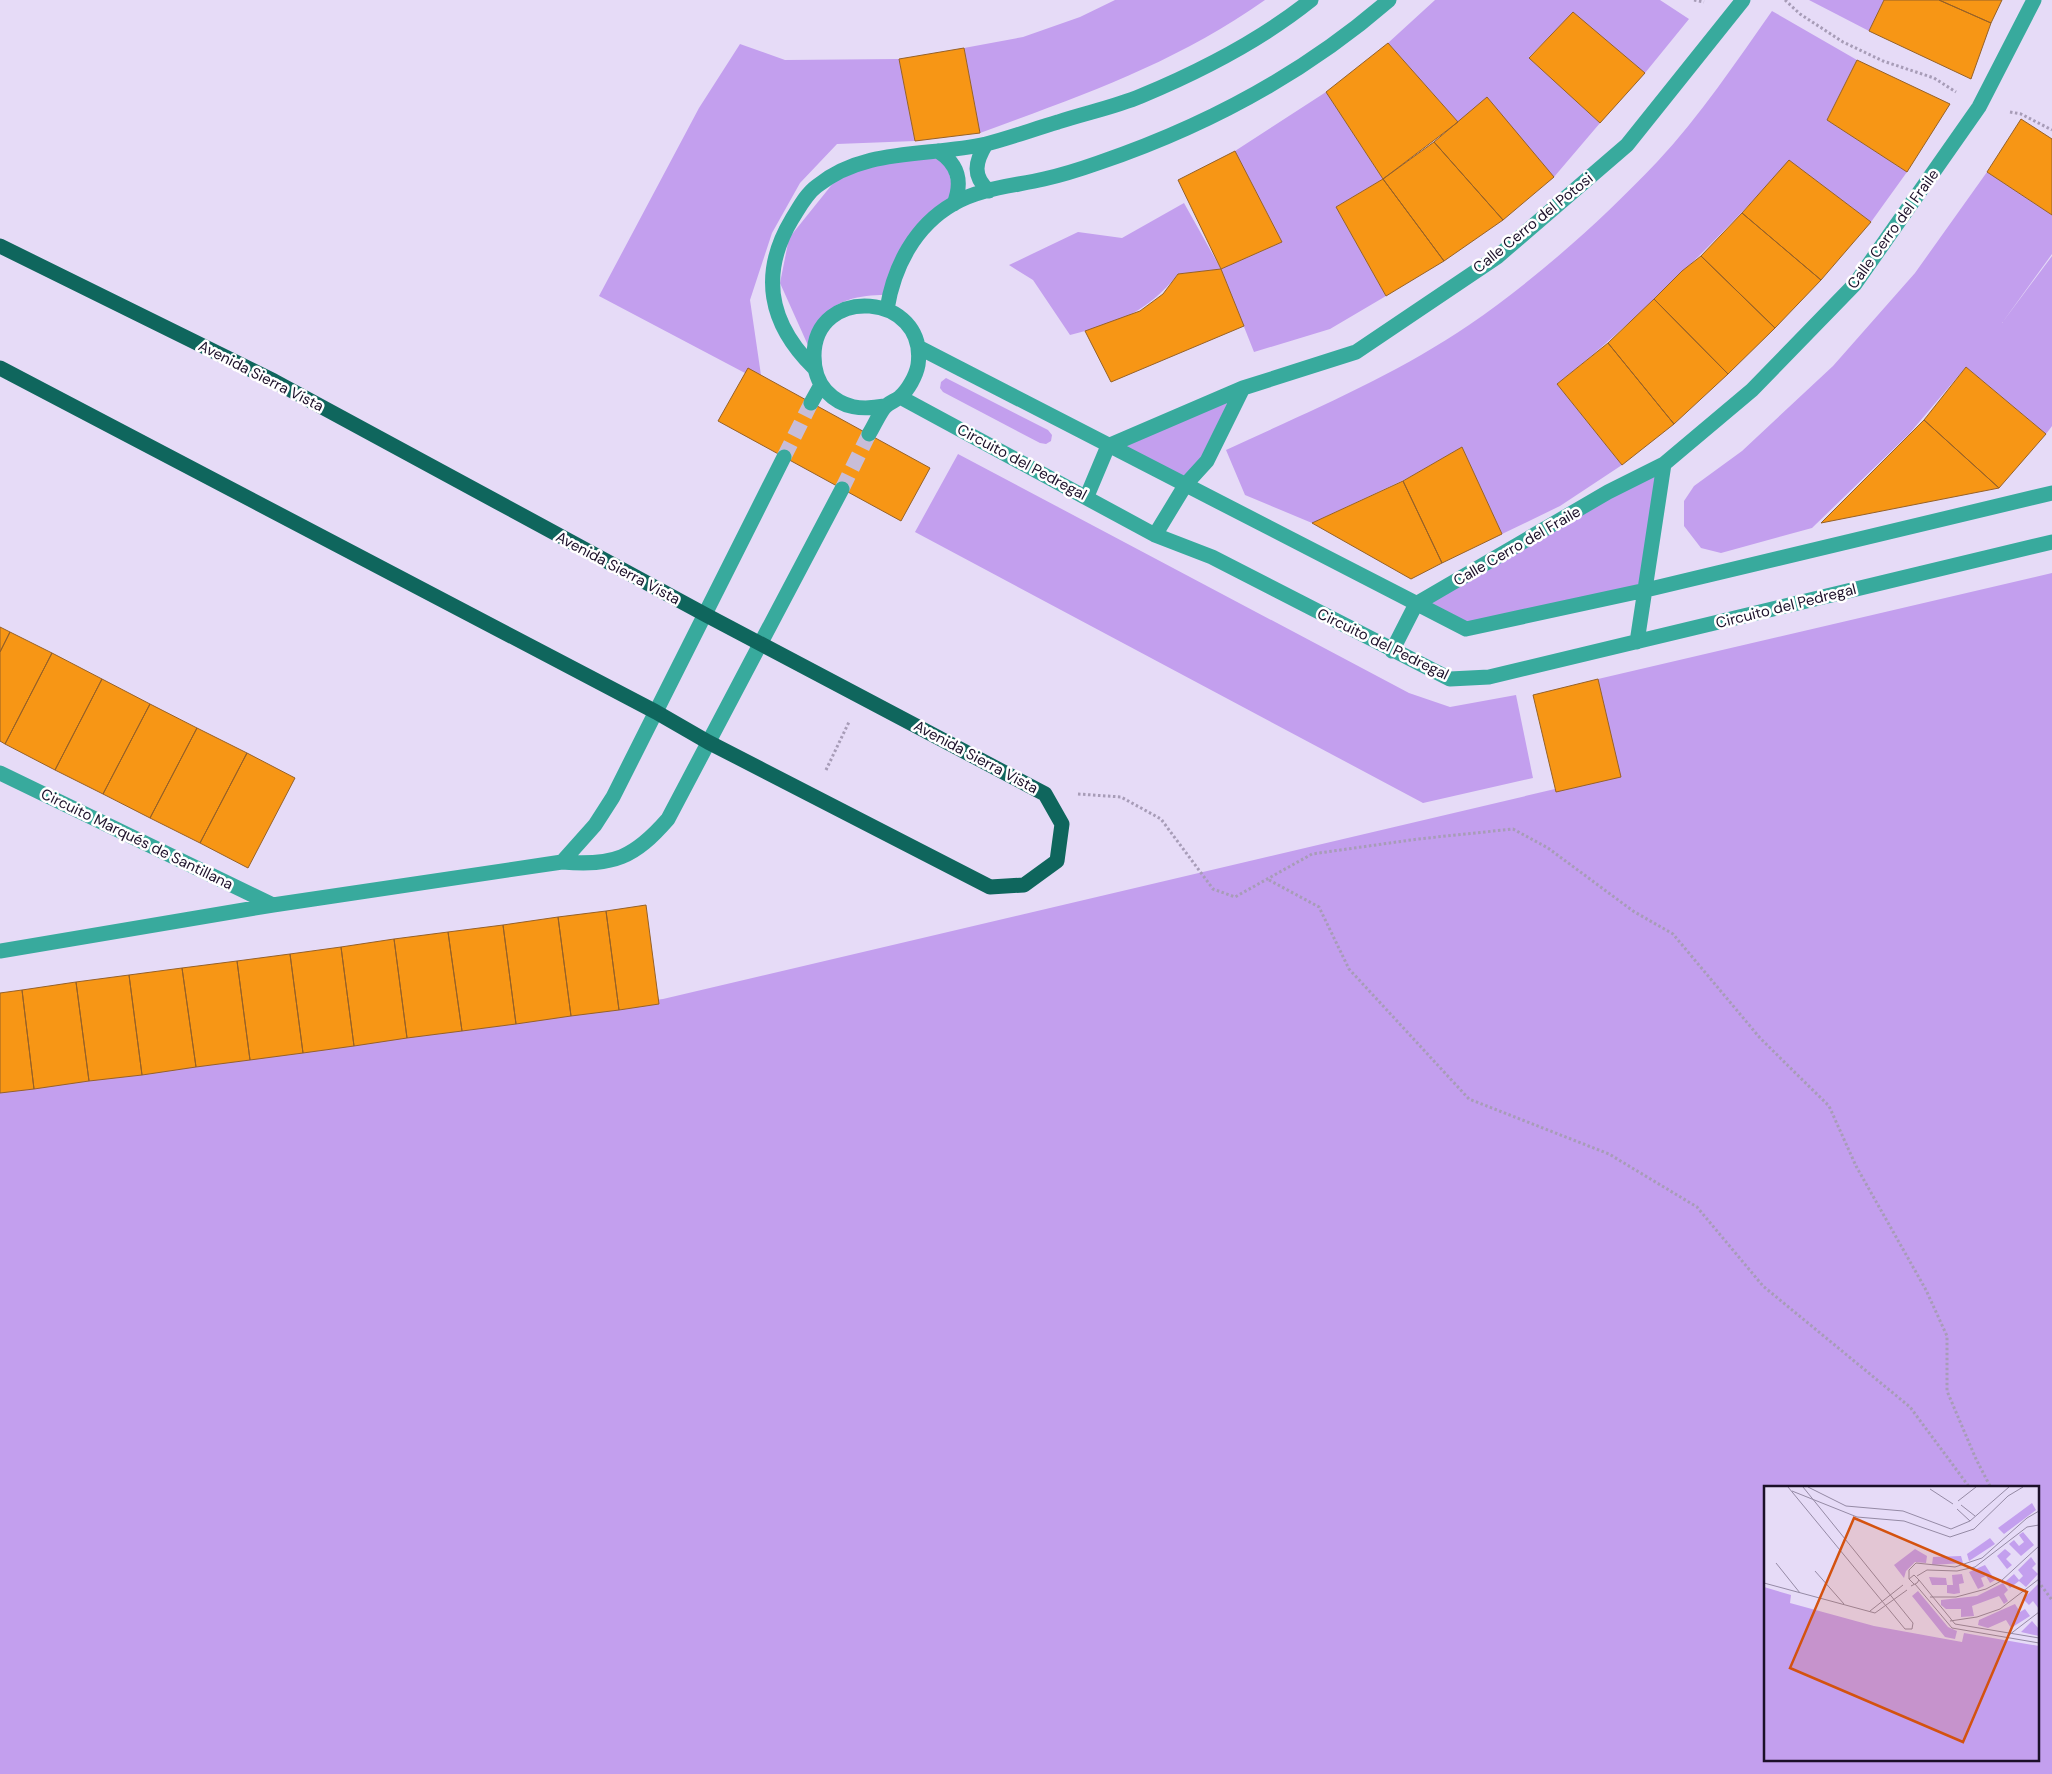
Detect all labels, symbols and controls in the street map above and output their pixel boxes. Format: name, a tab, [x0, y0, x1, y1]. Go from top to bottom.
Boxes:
street label: Calle Cerro del Fraile	[1843, 165, 1943, 293]
street label: Calle Cerro del Potosi	[1469, 168, 1597, 278]
street label: Avenida Sierra Vista	[195, 336, 327, 416]
street label: Circuito del Pedregal	[954, 419, 1090, 505]
street label: Calle Cerro del Fraile	[1450, 501, 1584, 591]
street label: Avenida Sierra Vista	[552, 527, 684, 609]
street label: Circuito del Pedregal	[1714, 579, 1858, 633]
street label: Circuito del Pedregal	[1314, 603, 1452, 685]
street label: Avenida Sierra Vista	[910, 716, 1042, 798]
street label: Circuito Marqués de Santillana	[38, 784, 236, 894]
inset map	[1764, 1486, 2040, 1762]

